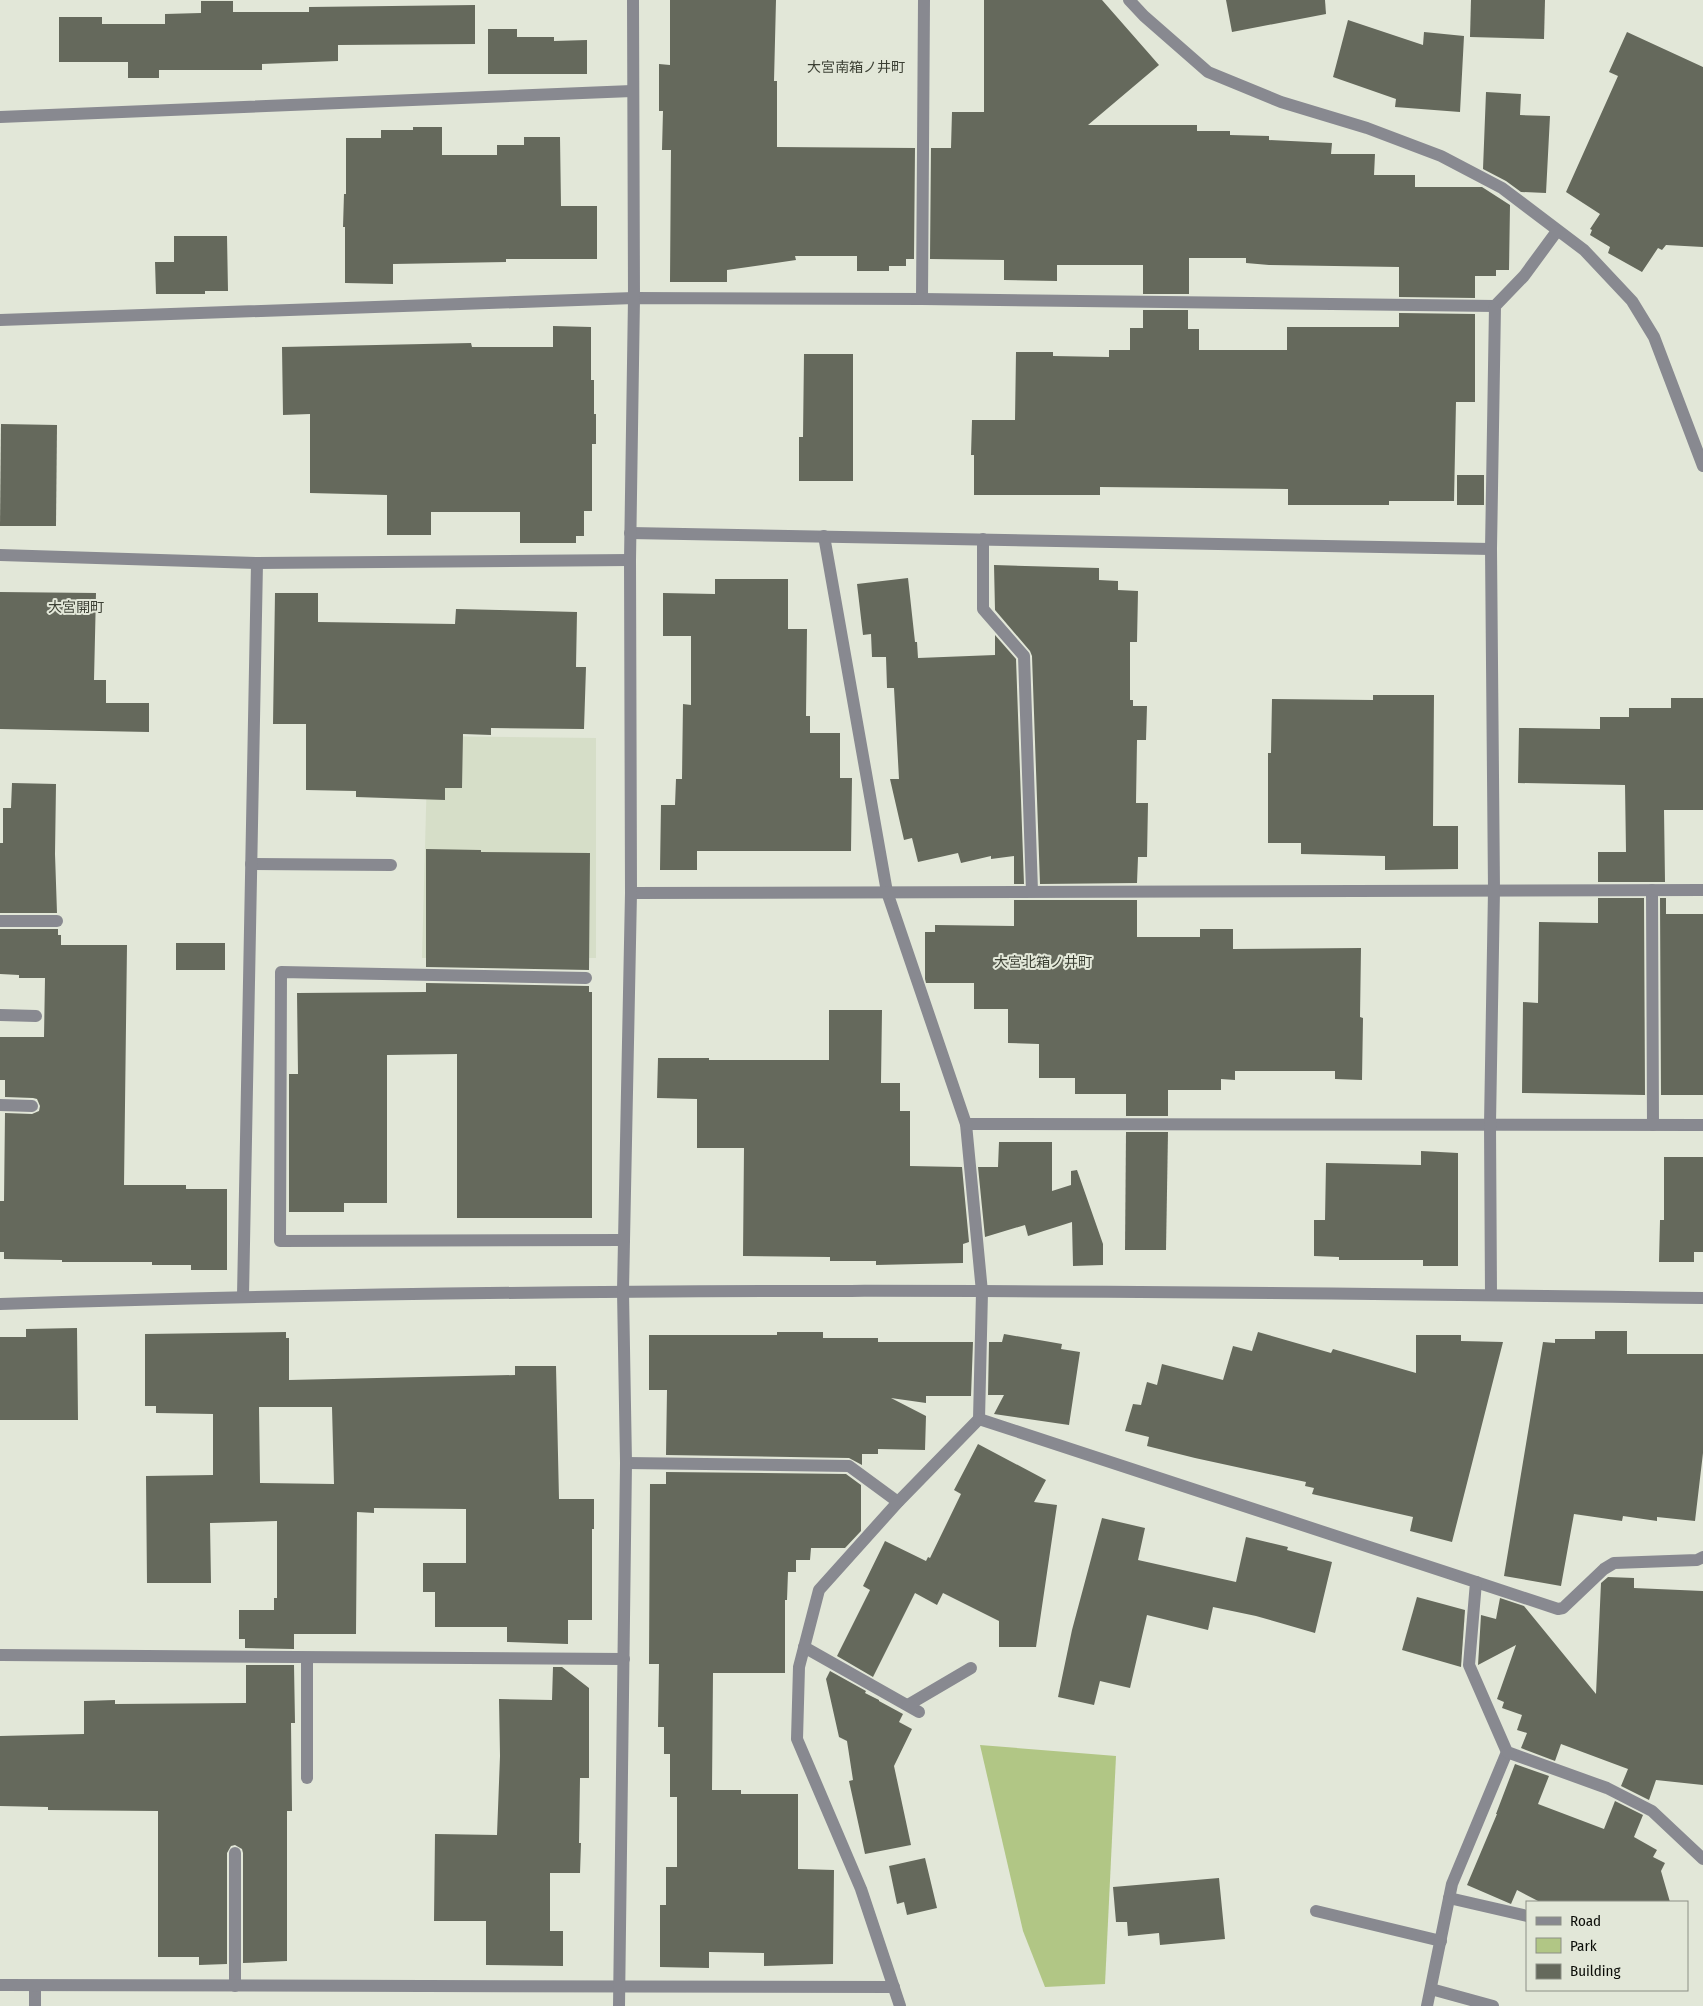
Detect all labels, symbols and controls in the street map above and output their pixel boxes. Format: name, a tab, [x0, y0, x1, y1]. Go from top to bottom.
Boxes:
district label: 大宮南箱ノ井町	[807, 59, 905, 76]
district label: 大宮開町	[48, 599, 104, 616]
district label: 大宮北箱ノ井町	[994, 954, 1092, 971]
legend	[1526, 1901, 1688, 1991]
text: Road	[1570, 1912, 1601, 1930]
text: Park	[1570, 1937, 1597, 1955]
text: Building	[1570, 1962, 1621, 1980]

